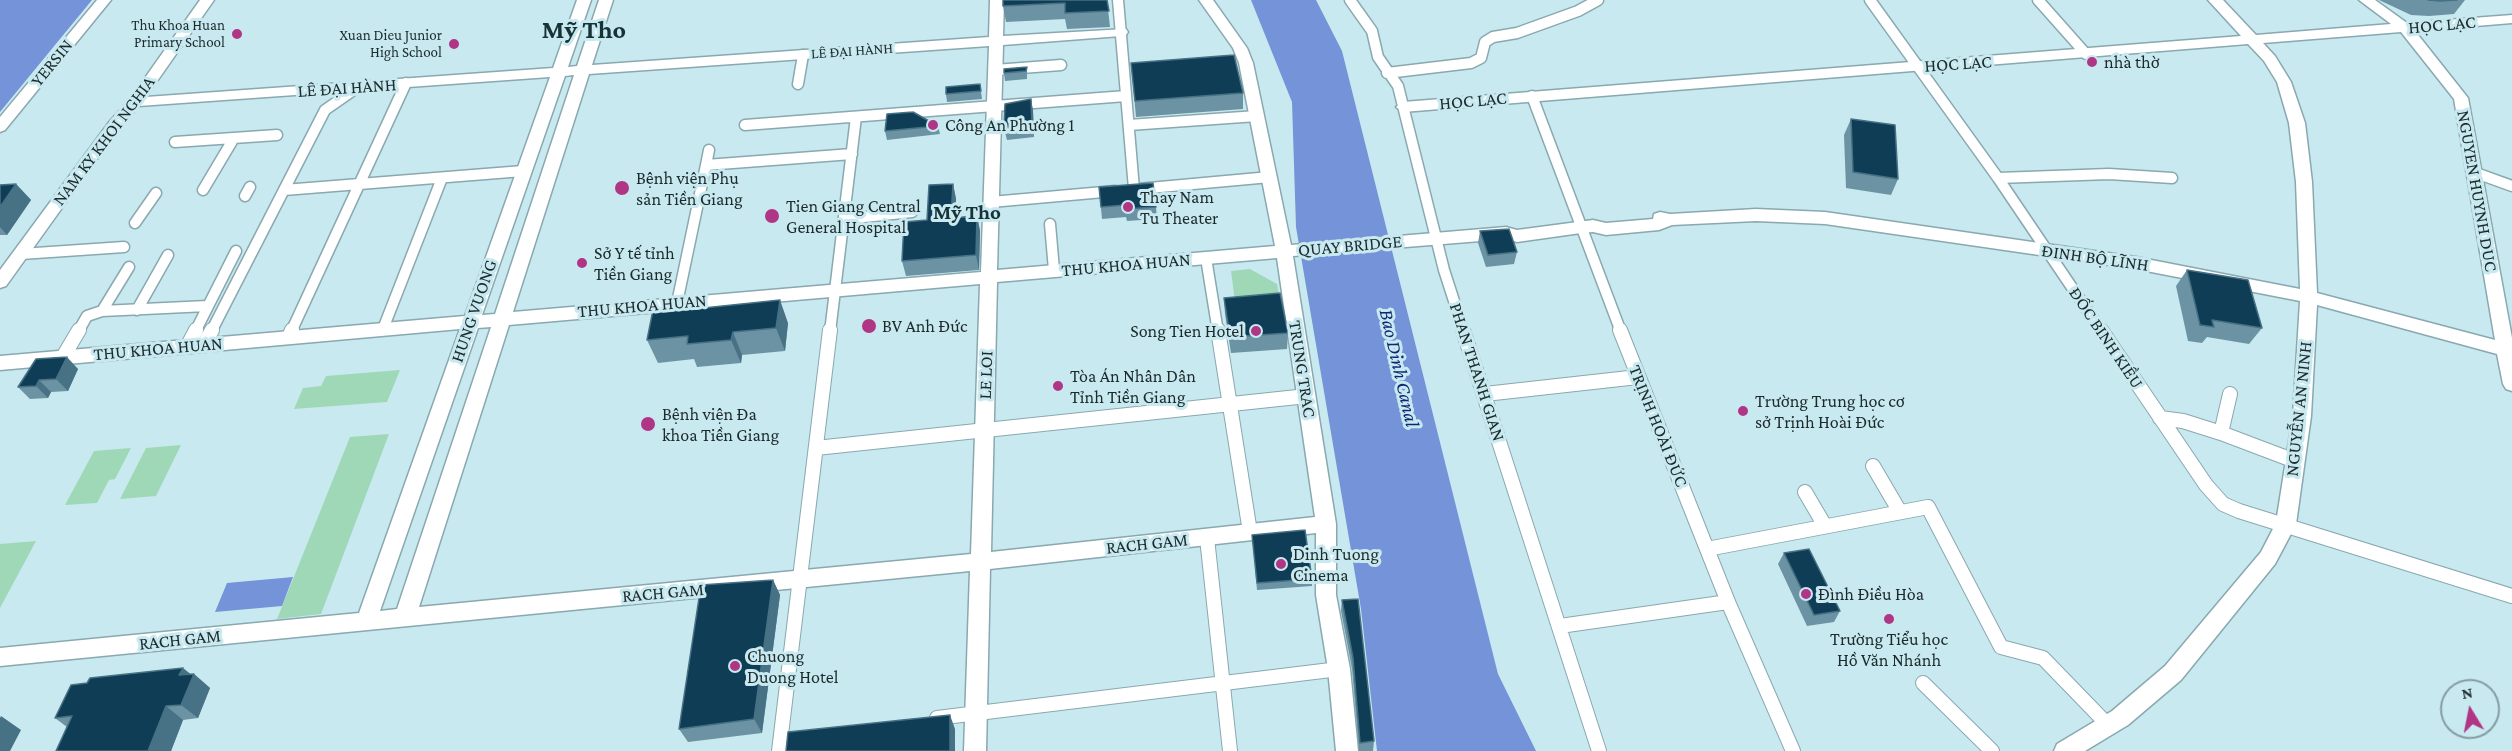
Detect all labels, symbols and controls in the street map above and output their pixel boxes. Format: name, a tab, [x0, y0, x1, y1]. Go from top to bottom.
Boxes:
street label: HỌC LẠC	[2407, 11, 2477, 39]
district label: Mỹ Tho	[542, 14, 626, 46]
place label: Thu Khoa Huan Primary School	[131, 16, 225, 51]
place label: Xuan Dieu Junior High School	[339, 26, 442, 61]
marker: Thu Khoa Huan Primary School	[230, 27, 244, 41]
street label: YERSIN	[26, 35, 78, 91]
marker: Xuan Dieu Junior High School	[447, 37, 461, 51]
street label: LÊ ĐẠI HÀNH	[810, 39, 894, 63]
street label: HỌC LẠC	[1924, 51, 1992, 77]
place label: nhà thờ	[2104, 51, 2160, 73]
marker: nhà thờ	[2085, 55, 2099, 69]
street label: NAM KY KHOI NGHIA	[48, 72, 160, 210]
street label: LÊ ĐẠI HÀNH	[297, 74, 397, 102]
street label: HỌC LẠC	[1438, 87, 1508, 115]
street label: NGUYEN HUYNH DUC	[2452, 109, 2502, 273]
place label: Công An Phường 1	[945, 114, 1074, 136]
marker: Công An Phường 1	[926, 118, 940, 132]
place label: Bệnh viện Phụ sản Tiền Giang	[636, 167, 743, 210]
marker: Bệnh viện Phụ sản Tiền Giang	[613, 179, 631, 197]
place label: Thay Nam Tu Theater	[1140, 186, 1218, 228]
place label: Tien Giang Central General Hospital	[786, 195, 921, 238]
district label: Mỹ Tho	[933, 200, 1001, 226]
marker: Thay Nam Tu Theater	[1121, 200, 1135, 214]
marker: Tien Giang Central General Hospital	[763, 207, 781, 225]
street label: QUAY BRIDGE	[1297, 231, 1403, 261]
street label: ĐINH BỘ LĨNH	[2040, 240, 2150, 276]
place label: Sở Y tế tỉnh Tiền Giang	[594, 242, 675, 284]
street label: THU KHOA HUAN	[1060, 249, 1192, 281]
marker: Sở Y tế tỉnh Tiền Giang	[575, 256, 589, 270]
street label: HUNG VUONG	[446, 257, 502, 365]
street label: ĐỐC BINH KIỀU	[2064, 283, 2148, 393]
street label: THU KHOA HUAN	[576, 290, 708, 322]
street label: PHAN THANH GIAN	[1444, 300, 1510, 444]
water label: Bao Dinh Canal	[1374, 307, 1424, 429]
place label: BV Anh Đức	[882, 315, 967, 337]
marker: BV Anh Đức	[860, 317, 878, 335]
street label: TRUNG TRAC	[1284, 319, 1320, 419]
place label: Song Tien Hotel	[1130, 320, 1244, 342]
marker: Song Tien Hotel	[1249, 324, 1263, 338]
street label: THU KHOA HUAN	[92, 333, 224, 365]
street label: NGUYỄN AN NINH	[2281, 340, 2317, 478]
street label: LE LOI	[974, 350, 998, 400]
street label: TRỊNH HOÀI ĐỨC	[1624, 362, 1692, 490]
place label: Tòa Án Nhân Dân Tỉnh Tiền Giang	[1070, 365, 1196, 407]
marker: Tòa Án Nhân Dân Tỉnh Tiền Giang	[1051, 379, 1065, 393]
place label: Trường Trung học cơ sở Trịnh Hoài Đức	[1755, 390, 1905, 432]
place label: Bệnh viện Đa khoa Tiền Giang	[662, 403, 779, 446]
marker: Trường Trung học cơ sở Trịnh Hoài Đức	[1736, 404, 1750, 418]
marker: Bệnh viện Đa khoa Tiền Giang	[639, 415, 657, 433]
street label: RACH GAM	[1105, 529, 1189, 559]
place label: Dinh Tuong Cinema	[1293, 543, 1379, 586]
marker: Dinh Tuong Cinema	[1274, 557, 1288, 571]
street label: RACH GAM	[621, 579, 705, 607]
place label: Đình Điều Hòa	[1818, 583, 1924, 605]
marker: Đình Điều Hòa	[1799, 587, 1813, 601]
marker: Trường Tiểu học Hồ Văn Nhánh	[1882, 612, 1896, 626]
street label: RACH GAM	[138, 625, 222, 655]
place label: Trường Tiểu học Hồ Văn Nhánh	[1830, 628, 1948, 670]
place label: Chuong Duong Hotel	[747, 645, 838, 688]
marker: Chuong Duong Hotel	[728, 659, 742, 673]
north arrow	[2440, 679, 2500, 739]
text: N	[2460, 683, 2474, 702]

